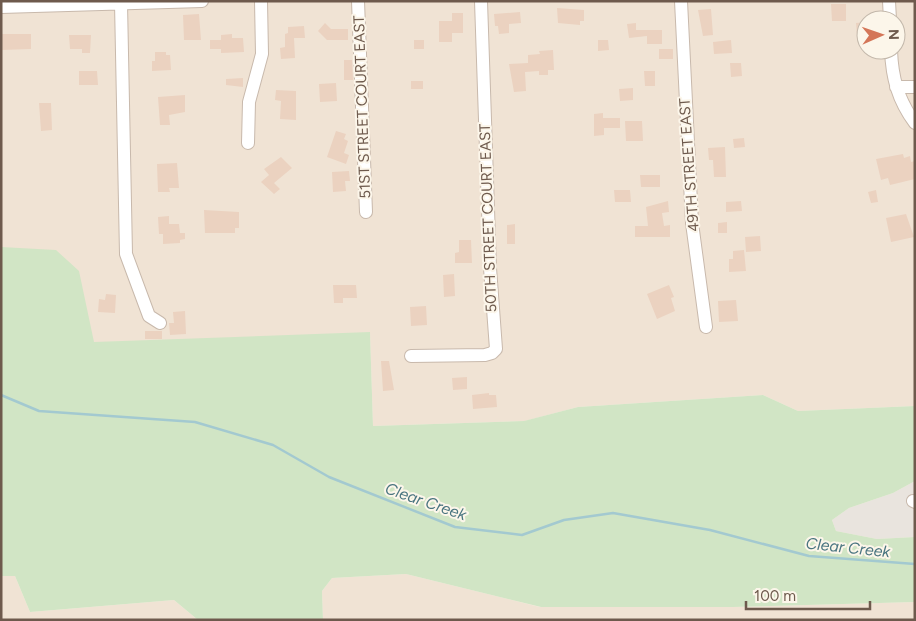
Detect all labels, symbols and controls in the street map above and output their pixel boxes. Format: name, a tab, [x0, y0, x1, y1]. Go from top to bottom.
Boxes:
north arrow	[856, 10, 906, 60]
street label: 51ST STREET COURT EAST	[350, 14, 374, 199]
text: N	[885, 29, 902, 40]
street label: 49TH STREET EAST	[675, 97, 703, 233]
street label: 50TH STREET COURT EAST	[476, 123, 500, 313]
water label: Clear Creek	[383, 479, 470, 525]
water label: Clear Creek	[805, 534, 892, 562]
scale bar	[746, 578, 870, 610]
text: 100 m	[754, 587, 796, 605]

